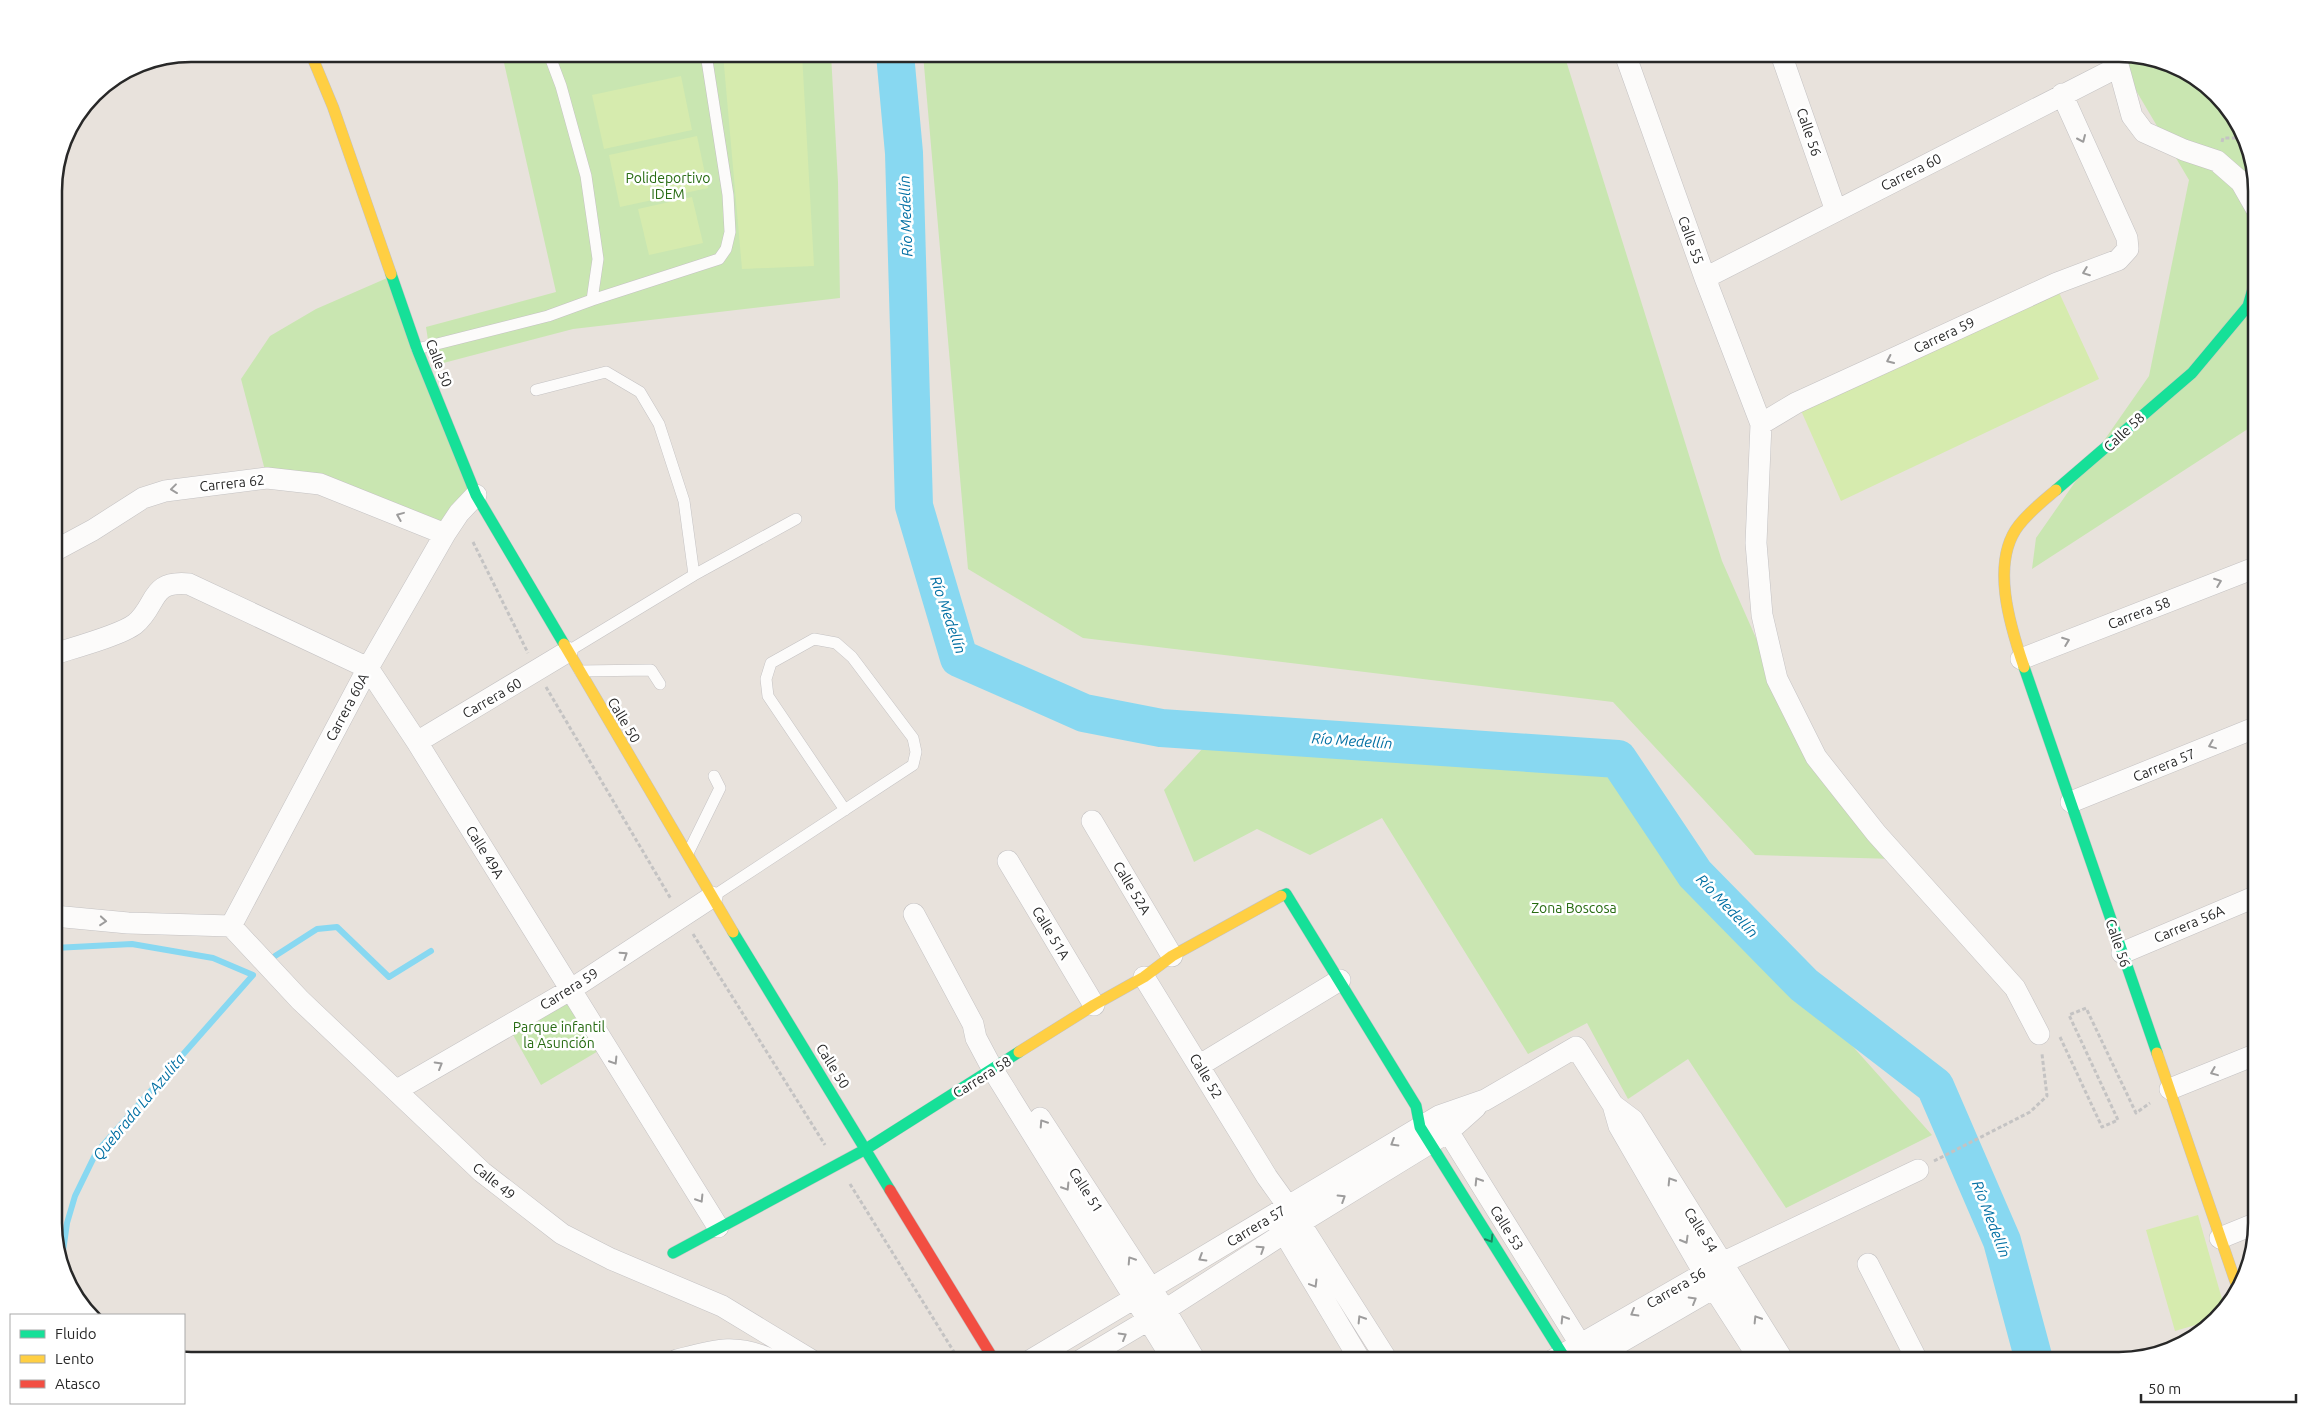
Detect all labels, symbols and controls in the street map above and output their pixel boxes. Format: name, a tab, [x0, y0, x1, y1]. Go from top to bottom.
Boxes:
street label: Calle 56	[1793, 106, 1825, 158]
one-way arrow	[2075, 134, 2086, 143]
street label: Carrera 60	[1878, 150, 1944, 194]
park label: Polideportivo IDEM	[626, 170, 710, 202]
water label: Río Medellín	[896, 175, 915, 257]
street label: Calle 55	[1675, 214, 1707, 266]
one-way arrow	[2082, 266, 2091, 276]
street label: Carrera 59	[1911, 314, 1977, 356]
street label: Calle 50	[423, 337, 455, 389]
one-way arrow	[1886, 354, 1895, 364]
street label: Calle 58	[2100, 409, 2148, 455]
street label: Carrera 62	[199, 472, 265, 494]
one-way arrow	[170, 483, 178, 494]
one-way arrow	[396, 511, 405, 522]
water label: Río Medellín	[927, 574, 970, 656]
one-way arrow	[2213, 578, 2222, 588]
street label: Carrera 58	[2106, 594, 2173, 632]
one-way arrow	[2062, 637, 2070, 647]
street label: Carrera 60A	[322, 670, 372, 744]
street label: Carrera 60	[460, 675, 524, 721]
street label: Calle 50	[604, 695, 644, 746]
water label: Río Medellín	[1311, 729, 1393, 752]
one-way arrow	[2208, 739, 2217, 750]
street label: Carrera 57	[2131, 745, 2197, 785]
street label: Calle 49A	[463, 823, 507, 881]
street label: Calle 52A	[1110, 859, 1154, 917]
water label: Río Medellín	[1693, 871, 1762, 941]
park label: Zona Boscosa	[1531, 900, 1617, 916]
street label: Carrera 56A	[2151, 902, 2227, 946]
street label: Calle 51A	[1029, 904, 1073, 962]
one-way arrow	[99, 915, 107, 926]
street label: Calle 56	[2102, 917, 2134, 969]
one-way arrow	[618, 952, 627, 961]
street label: Carrera 59	[537, 965, 601, 1013]
park label: Parque infantil la Asunción	[513, 1019, 605, 1051]
street label: Calle 50	[813, 1041, 853, 1091]
water label: Quebrada La Azulita	[89, 1050, 189, 1164]
street label: Calle 52	[1186, 1051, 1226, 1101]
street label: Carrera 58	[950, 1053, 1014, 1101]
one-way arrow	[608, 1056, 618, 1065]
one-way arrow	[434, 1062, 443, 1072]
one-way arrow	[2210, 1066, 2219, 1076]
one-way arrow	[1040, 1120, 1050, 1129]
one-way arrow	[1390, 1137, 1399, 1147]
street label: Calle 49	[470, 1159, 518, 1203]
street label: Calle 51	[1066, 1165, 1106, 1215]
one-way arrow	[1475, 1177, 1485, 1186]
one-way arrow	[1667, 1178, 1677, 1187]
water label: Río Medellín	[1969, 1178, 2014, 1260]
one-way arrow	[1060, 1182, 1069, 1191]
one-way arrow	[694, 1194, 703, 1203]
one-way arrow	[1336, 1194, 1345, 1204]
street label: Carrera 57	[1224, 1202, 1288, 1250]
street label: Calle 53	[1487, 1203, 1527, 1253]
street label: Calle 54	[1681, 1205, 1721, 1255]
one-way arrow	[1484, 1234, 1493, 1243]
one-way arrow	[1678, 1234, 1688, 1243]
one-way arrow	[1255, 1246, 1265, 1255]
one-way arrow	[1198, 1252, 1207, 1262]
one-way arrow	[1128, 1256, 1138, 1265]
street label: Carrera 56	[1644, 1265, 1708, 1311]
one-way arrow	[1307, 1279, 1317, 1288]
one-way arrow	[1687, 1297, 1696, 1307]
one-way arrow	[1630, 1307, 1639, 1317]
legend	[10, 1314, 185, 1404]
one-way arrow	[1357, 1315, 1367, 1324]
one-way arrow	[1560, 1315, 1570, 1324]
one-way arrow	[1754, 1315, 1764, 1324]
text: Fluido	[55, 1325, 97, 1342]
one-way arrow	[1118, 1332, 1127, 1342]
text: Lento	[55, 1350, 94, 1367]
scale bar	[2141, 1372, 2296, 1404]
text: Atasco	[55, 1375, 101, 1392]
text: 50 m	[2148, 1380, 2181, 1397]

